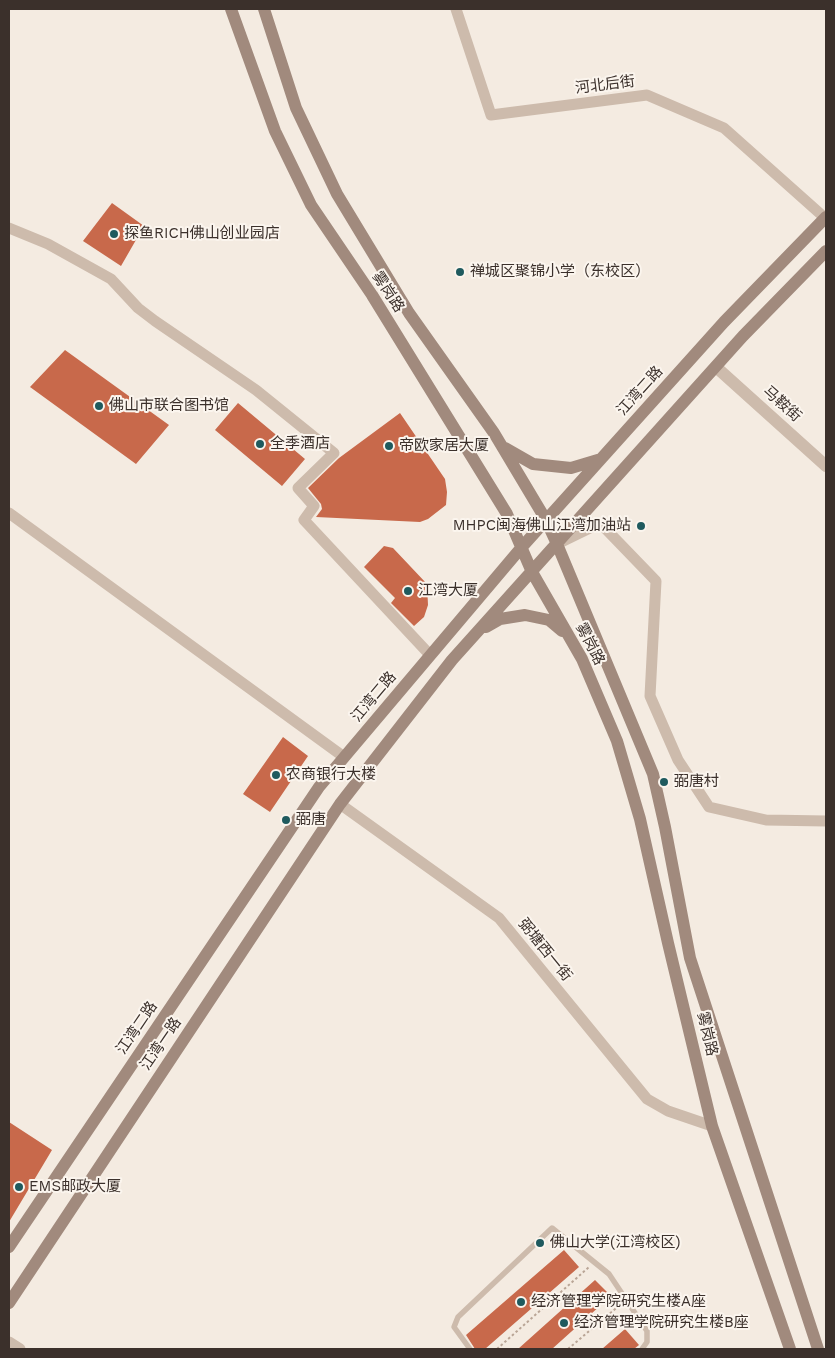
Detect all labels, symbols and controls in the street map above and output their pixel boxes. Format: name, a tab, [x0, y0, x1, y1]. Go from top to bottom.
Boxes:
street label: 河北后街	[574, 72, 636, 98]
place label: 探鱼RICH佛山创业园店	[124, 225, 280, 243]
marker: 探鱼RICH佛山创业园店	[108, 228, 120, 240]
place label: 禅城区聚锦小学（东校区）	[470, 263, 650, 281]
marker: 禅城区聚锦小学（东校区）	[454, 266, 466, 278]
street label: 雾岗路	[368, 268, 408, 316]
street label: 江湾二路	[613, 363, 667, 419]
street label: 马鞍街	[759, 382, 805, 426]
place label: 佛山市联合图书馆	[109, 397, 229, 415]
marker: 佛山市联合图书馆	[93, 400, 105, 412]
place label: 全季酒店	[270, 435, 330, 453]
place label: 帝欧家居大厦	[399, 437, 489, 455]
marker: 全季酒店	[254, 438, 266, 450]
marker: 帝欧家居大厦	[383, 440, 395, 452]
place label: MHPC闽海佛山江湾加油站	[453, 517, 631, 535]
marker: MHPC闽海佛山江湾加油站	[635, 520, 647, 532]
place label: 江湾大厦	[418, 582, 478, 600]
marker: 江湾大厦	[402, 585, 414, 597]
street label: 雾岗路	[572, 620, 608, 668]
street label: 江湾二路	[348, 668, 400, 726]
place label: 农商银行大楼	[286, 766, 376, 784]
marker: 农商银行大楼	[270, 769, 282, 781]
place label: 弼唐村	[674, 773, 719, 791]
marker: 弼唐村	[658, 776, 670, 788]
place label: 弼唐	[296, 811, 326, 829]
marker: 弼唐	[280, 814, 292, 826]
street label: 弼塘西一街	[514, 915, 576, 985]
street label: 江湾二路	[113, 998, 161, 1058]
street label: 雾岗路	[693, 1010, 721, 1058]
street label: 江湾一路	[137, 1014, 185, 1074]
place label: EMS邮政大厦	[29, 1178, 121, 1196]
marker: EMS邮政大厦	[13, 1181, 25, 1193]
place label: 佛山大学(江湾校区)	[550, 1234, 680, 1252]
marker: 佛山大学(江湾校区)	[534, 1237, 546, 1249]
place label: 经济管理学院研究生楼A座	[531, 1293, 706, 1311]
marker: 经济管理学院研究生楼A座	[515, 1296, 527, 1308]
place label: 经济管理学院研究生楼B座	[574, 1314, 749, 1332]
marker: 经济管理学院研究生楼B座	[558, 1317, 570, 1329]

